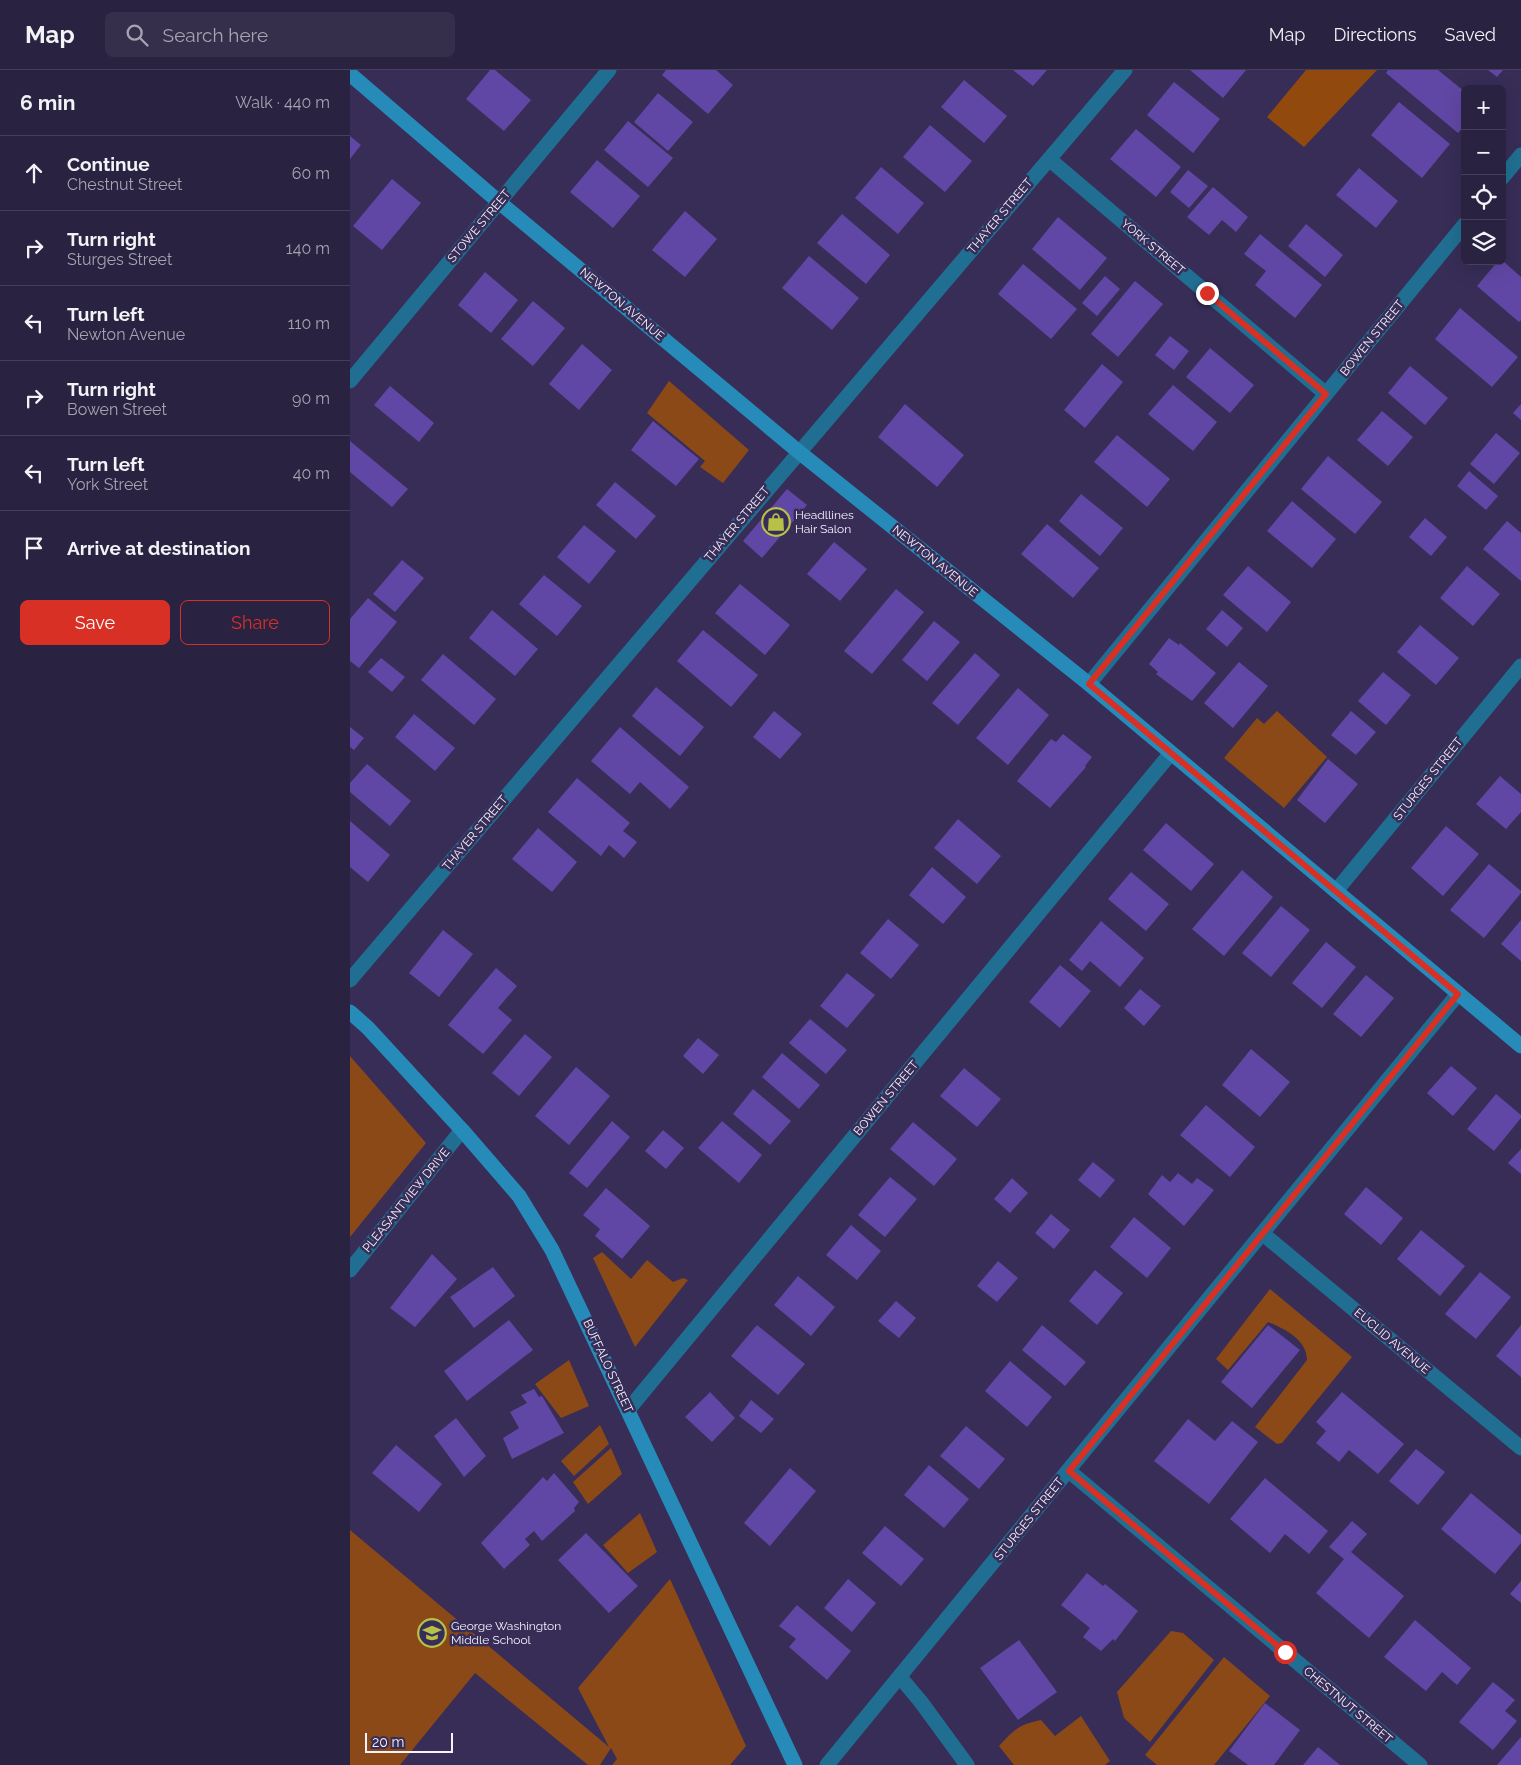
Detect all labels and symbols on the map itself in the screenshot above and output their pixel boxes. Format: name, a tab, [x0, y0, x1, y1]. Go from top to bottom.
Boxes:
street label: THAYER STREET	[965, 175, 1036, 256]
street label: STOWE STREET	[445, 186, 514, 265]
street label: YORK STREET	[1118, 216, 1188, 278]
street label: NEWTON AVENUE	[577, 265, 667, 343]
route end	[1196, 282, 1219, 305]
street label: BOWEN STREET	[1337, 297, 1407, 379]
street label: THAYER STREET	[702, 483, 773, 564]
shop icon: Headllines Hair Salon	[761, 507, 791, 537]
place label: Headllines Hair Salon	[795, 508, 854, 536]
street label: NEWTON AVENUE	[890, 522, 980, 600]
street label: STURGES STREET	[1390, 734, 1466, 823]
street label: THAYER STREET	[440, 792, 511, 873]
street label: BOWEN STREET	[851, 1057, 922, 1138]
street label: PLEASANTVIEW DRIVE	[360, 1145, 452, 1255]
street label: EUCLID AVENUE	[1351, 1305, 1433, 1377]
street label: BUFFALO STREET	[580, 1317, 636, 1416]
street label: STURGES STREET	[991, 1474, 1067, 1563]
school or university icon: George Washington Middle School	[417, 1618, 447, 1648]
place label: George Washington Middle School	[451, 1619, 561, 1647]
route start	[1274, 1641, 1297, 1664]
street label: CHESTNUT STREET	[1301, 1664, 1396, 1747]
scale bar	[365, 1730, 452, 1753]

